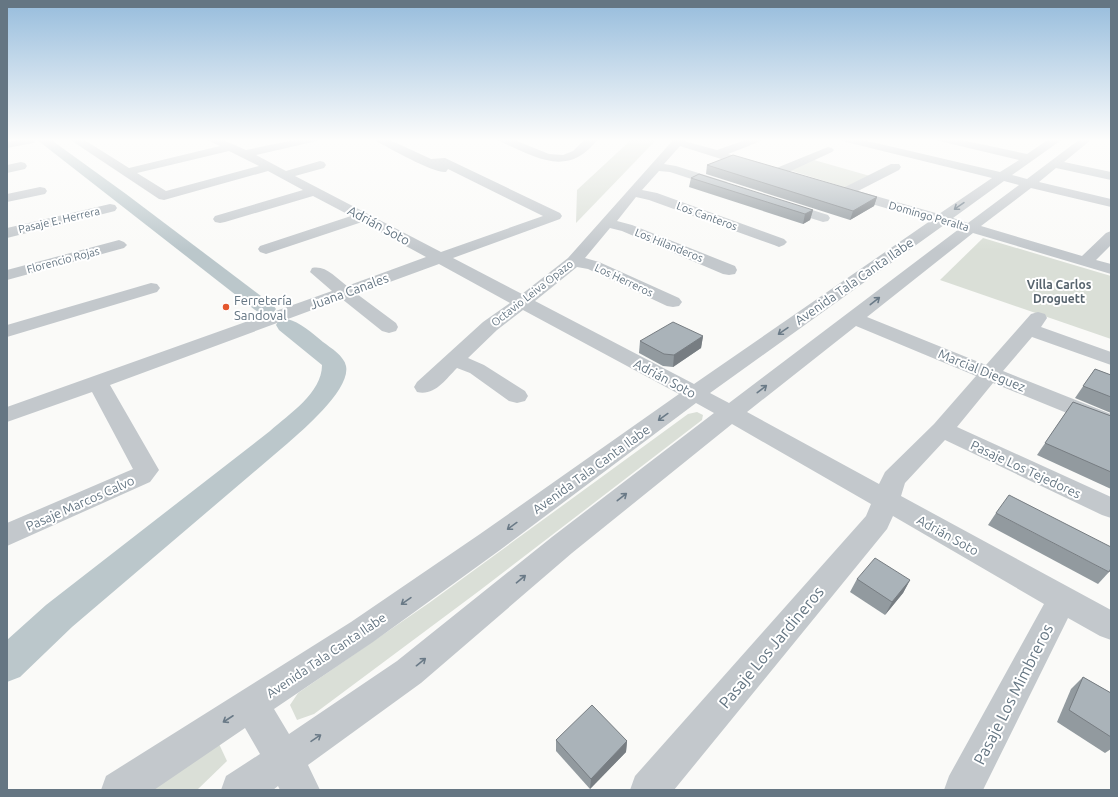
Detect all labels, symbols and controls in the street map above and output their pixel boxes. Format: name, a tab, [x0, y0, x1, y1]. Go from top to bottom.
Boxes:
street label: Los Canteros	[675, 199, 739, 233]
street label: Domingo Peralta	[887, 199, 971, 233]
one-way arrow	[954, 202, 965, 210]
street label: Adrián Soto	[346, 203, 412, 247]
street label: Pasaje E. Herrera	[17, 205, 101, 235]
street label: Los Hilanderos	[633, 226, 705, 264]
street label: Avenida Tala Canta Ilabe	[792, 235, 916, 327]
street label: Florencio Rojas	[25, 244, 101, 275]
street label: Octavio Leiva Opazo	[489, 257, 575, 329]
street label: Los Herreros	[593, 261, 655, 299]
street label: Juana Canales	[308, 270, 391, 312]
district label: Villa Carlos Droguett	[1027, 278, 1092, 305]
place label: Ferretería Sandoval	[234, 293, 292, 322]
one-way arrow	[870, 296, 881, 305]
marker: Ferretería Sandoval	[221, 302, 231, 312]
one-way arrow	[778, 327, 789, 336]
street label: Marcial Dieguez	[936, 346, 1028, 394]
street label: Adrián Soto	[632, 356, 698, 400]
one-way arrow	[756, 385, 767, 394]
one-way arrow	[657, 412, 668, 421]
street label: Avenida Tala Canta Ilabe	[530, 422, 652, 516]
street label: Pasaje Los Tejedores	[969, 437, 1084, 501]
street label: Pasaje Marcos Calvo	[24, 473, 136, 533]
one-way arrow	[617, 493, 628, 501]
street label: Adrián Soto	[915, 512, 981, 558]
one-way arrow	[507, 522, 518, 530]
one-way arrow	[516, 574, 527, 583]
street label: Pasaje Los Jardineros	[715, 583, 827, 711]
one-way arrow	[400, 597, 411, 605]
street label: Avenida Tala Canta Ilabe	[264, 610, 388, 700]
street label: Pasaje Los Mimbreros	[970, 621, 1056, 767]
one-way arrow	[416, 657, 426, 666]
one-way arrow	[222, 716, 234, 724]
one-way arrow	[310, 734, 321, 742]

